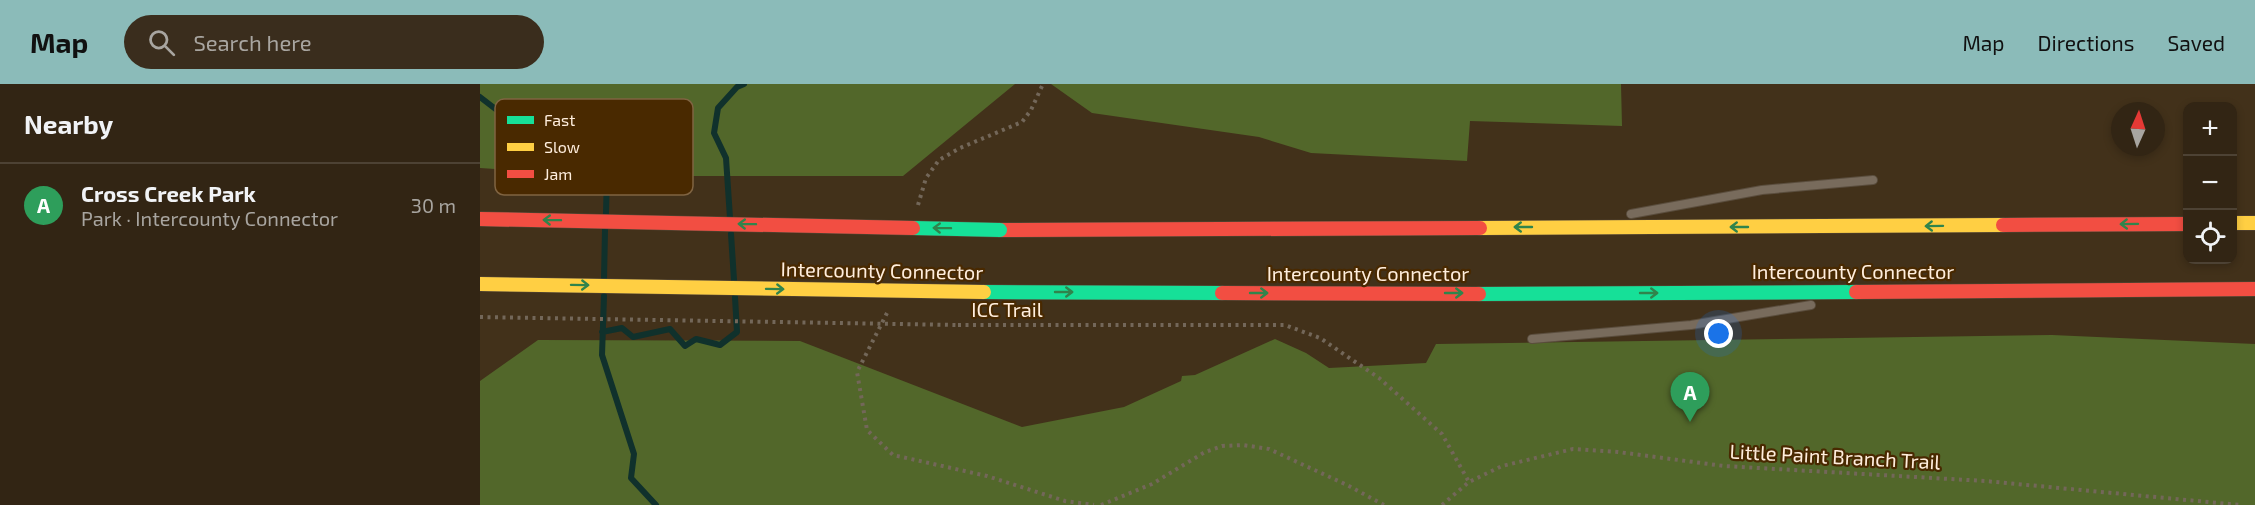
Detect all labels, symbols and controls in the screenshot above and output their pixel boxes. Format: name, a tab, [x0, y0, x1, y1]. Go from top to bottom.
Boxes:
search box	[124, 15, 544, 69]
text: Map	[30, 25, 88, 59]
icon: search	[145, 26, 178, 59]
text: Search here	[193, 29, 312, 55]
text: Map	[1962, 30, 2005, 55]
text: Directions	[2038, 30, 2134, 55]
text: Saved	[2167, 30, 2225, 55]
legend	[495, 99, 693, 195]
north arrow	[2111, 102, 2165, 156]
map controls	[2183, 102, 2237, 264]
button: +	[2183, 102, 2237, 156]
text: Nearby	[24, 108, 113, 139]
text: Fast	[544, 110, 575, 129]
text: Slow	[544, 137, 580, 156]
button: −	[2183, 156, 2237, 210]
text: Jam	[544, 164, 572, 183]
text: Cross Creek Park	[81, 180, 256, 206]
text: A	[37, 193, 50, 217]
text: 30 m	[411, 193, 456, 217]
text: Park · Intercounty Connector	[81, 206, 338, 230]
button: locate	[2183, 210, 2237, 264]
one-way arrow	[542, 215, 562, 226]
one-way arrow	[2120, 218, 2140, 230]
one-way arrow	[737, 219, 757, 230]
one-way arrow	[1925, 220, 1945, 232]
one-way arrow	[1514, 221, 1534, 233]
one-way arrow	[1730, 221, 1750, 233]
one-way arrow	[932, 223, 952, 234]
street label: Intercounty Connector	[780, 256, 984, 284]
street label: Intercounty Connector	[1752, 259, 1954, 283]
street label: Intercounty Connector	[1267, 261, 1469, 285]
one-way arrow	[570, 279, 590, 291]
one-way arrow	[765, 283, 785, 294]
one-way arrow	[1053, 286, 1073, 298]
one-way arrow	[1248, 287, 1268, 299]
one-way arrow	[1443, 287, 1463, 299]
one-way arrow	[1638, 287, 1658, 299]
street label: ICC Trail	[971, 297, 1043, 321]
your location	[1704, 319, 1733, 348]
pin: A	[1670, 372, 1710, 422]
street label: Little Paint Branch Trail	[1729, 438, 1941, 474]

